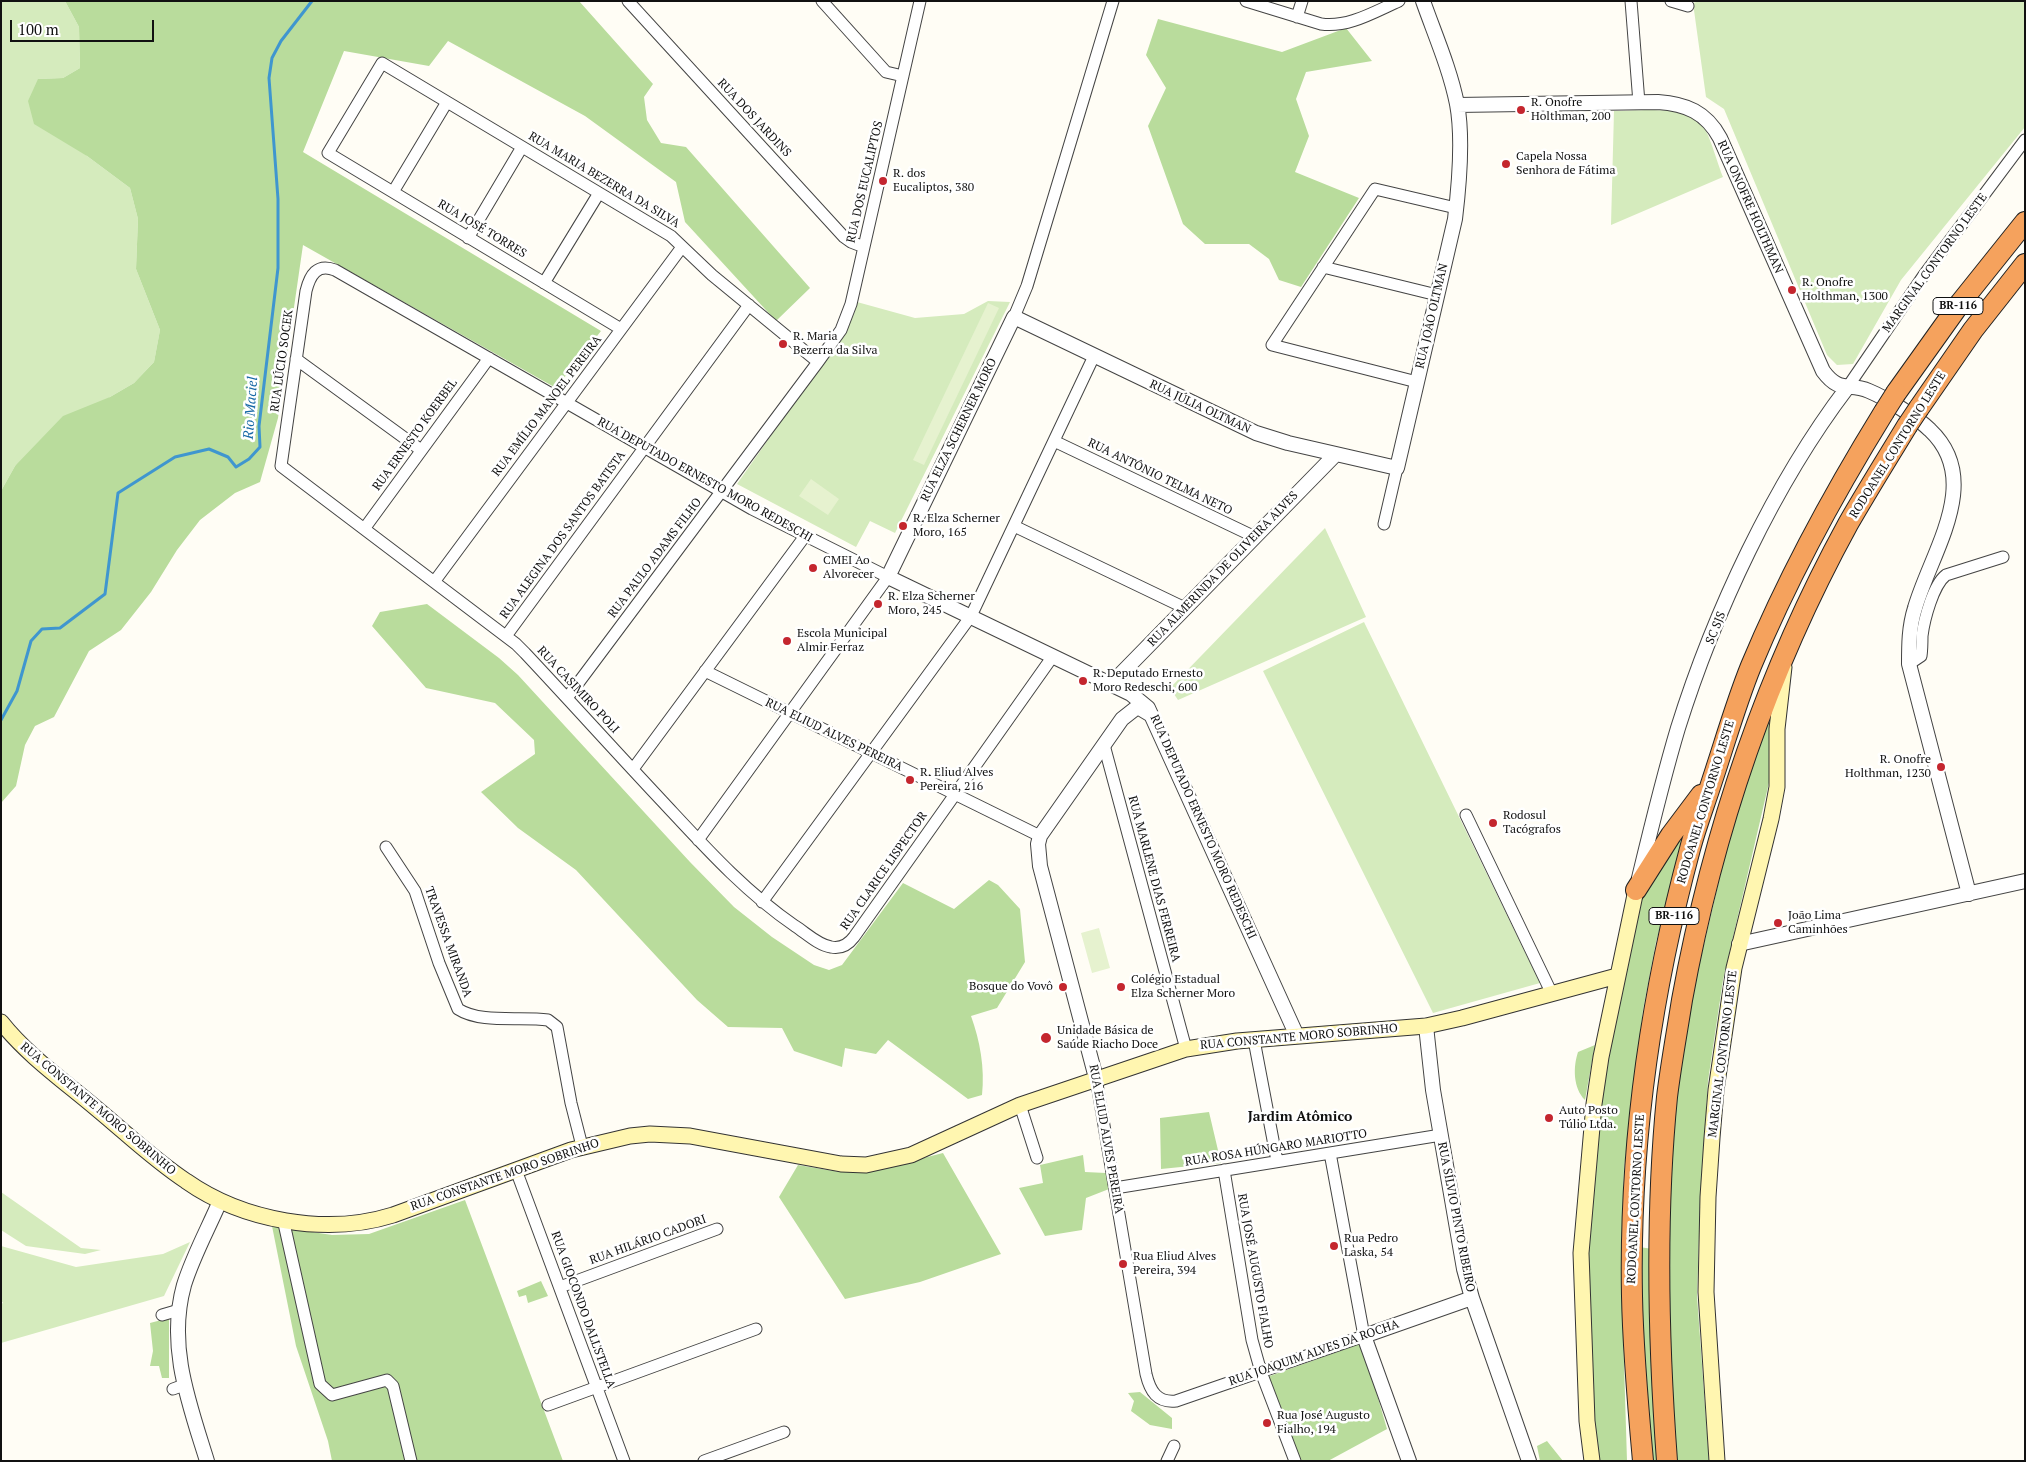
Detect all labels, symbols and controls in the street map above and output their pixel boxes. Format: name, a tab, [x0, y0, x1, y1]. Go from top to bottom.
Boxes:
scale bar	[12, 10, 156, 42]
text: 100 m	[18, 19, 59, 39]
street label: RUA DOS JARDINS	[714, 76, 794, 160]
place label: R. Onofre Holthman, 200	[1531, 96, 1611, 124]
marker: R. Onofre Holthman, 200	[1515, 104, 1527, 116]
street label: RUA DOS EUCALIPTOS	[844, 120, 886, 244]
street label: RUA MARIA BEZERRA DA SILVA	[526, 129, 682, 231]
street label: RUA ONOFRE HOLTHMAN	[1714, 138, 1786, 276]
place label: Capela Nossa Senhora de Fátima	[1516, 150, 1616, 178]
marker: Capela Nossa Senhora de Fátima	[1500, 158, 1512, 170]
place label: R. dos Eucaliptos, 380	[893, 167, 974, 195]
marker: R. dos Eucaliptos, 380	[877, 175, 889, 187]
street label: MARGINAL CONTORNO LESTE	[1880, 191, 1990, 335]
street label: RUA JOSÉ TORRES	[435, 197, 529, 261]
street label: RUA JOÃO OLTMAN	[1413, 262, 1451, 370]
place label: R. Onofre Holthman, 1300	[1802, 276, 1888, 304]
marker: R. Onofre Holthman, 1300	[1786, 284, 1798, 296]
road number: BR-116	[1933, 298, 1983, 314]
street label: RUA LÚCIO SOCEK	[268, 309, 296, 413]
place label: R. Maria Bezerra da Silva	[793, 330, 878, 358]
street label: RUA EMÍLIO MANOEL PEREIRA	[489, 333, 605, 479]
marker: R. Maria Bezerra da Silva	[777, 338, 789, 350]
street label: RUA ELZA SCHERNER MORO	[918, 356, 1000, 504]
street label: RODOANEL CONTORNO LESTE	[1847, 369, 1949, 521]
water label: Rio Maciel	[240, 376, 262, 440]
street label: RUA ERNESTO KOERBEL	[370, 376, 460, 494]
street label: RUA JÚLIA OLTMAN	[1147, 377, 1253, 437]
street label: RUA DEPUTADO ERNESTO MORO REDESCHI	[595, 415, 815, 545]
street label: RUA ANTÔNIO TELMA NETO	[1085, 436, 1235, 518]
street label: RUA ALEGINA DOS SANTOS BATISTA	[497, 448, 629, 622]
street label: RUA ALMERINDA DE OLIVEIRA ALVES	[1145, 488, 1301, 650]
street label: RUA PAULO ADAMS FILHO	[605, 495, 705, 621]
place label: R. Elza Scherner Moro, 165	[913, 512, 1000, 540]
marker: R. Elza Scherner Moro, 165	[897, 520, 909, 532]
place label: CMEI Ao Alvorecer	[823, 554, 874, 582]
marker: CMEI Ao Alvorecer	[807, 562, 819, 574]
place label: R. Elza Scherner Moro, 245	[888, 590, 975, 618]
marker: R. Elza Scherner Moro, 245	[872, 598, 884, 610]
street label: SC SJS	[1703, 610, 1729, 646]
place label: Escola Municipal Almir Ferraz	[797, 627, 887, 655]
marker: Escola Municipal Almir Ferraz	[781, 635, 793, 647]
street label: RUA CASIMIRO POLI	[534, 644, 622, 736]
place label: R. Deputado Ernesto Moro Redeschi, 600	[1093, 667, 1203, 695]
marker: R. Deputado Ernesto Moro Redeschi, 600	[1077, 675, 1089, 687]
street label: RUA ELIUD ALVES PEREIRA	[763, 695, 905, 775]
street label: RUA DEPUTADO ERNESTO MORO REDESCHI	[1147, 713, 1259, 941]
street label: RODOANEL CONTORNO LESTE	[1674, 719, 1738, 885]
place label: R. Onofre Holthman, 1230	[1845, 753, 1931, 781]
marker: R. Onofre Holthman, 1230	[1935, 761, 1947, 773]
place label: R. Eliud Alves Pereira, 216	[920, 766, 993, 794]
marker: R. Eliud Alves Pereira, 216	[904, 774, 916, 786]
street label: RUA MARLENE DIAS FERREIRA	[1125, 794, 1183, 964]
street label: RUA CLARICE LISPECTOR	[838, 809, 930, 933]
place label: Rodosul Tacógrafos	[1503, 809, 1561, 837]
marker: Rodosul Tacógrafos	[1487, 817, 1499, 829]
street label: TRAVESSA MIRANDA	[421, 885, 475, 999]
road number: BR-116	[1649, 908, 1699, 924]
place label: João Lima Caminhões	[1788, 909, 1848, 937]
marker: João Lima Caminhões	[1772, 917, 1784, 929]
street label: MARGINAL CONTORNO LESTE	[1706, 969, 1740, 1139]
place label: Colégio Estadual Elza Scherner Moro	[1131, 973, 1235, 1001]
place label: Bosque do Vovô	[969, 980, 1053, 994]
marker: Bosque do Vovô	[1057, 981, 1069, 993]
marker: Colégio Estadual Elza Scherner Moro	[1115, 981, 1127, 993]
street label: RUA CONSTANTE MORO SOBRINHO	[1200, 1021, 1398, 1053]
place label: Unidade Básica de Saúde Riacho Doce	[1057, 1024, 1158, 1052]
marker: Unidade Básica de Saúde Riacho Doce	[1039, 1031, 1053, 1045]
street label: RUA CONSTANTE MORO SOBRINHO	[17, 1040, 179, 1178]
street label: RUA ELIUD ALVES PEREIRA	[1086, 1063, 1126, 1215]
place label: Auto Posto Túlio Ltda.	[1559, 1104, 1618, 1132]
district label: Jardim Atômico	[1248, 1109, 1352, 1125]
marker: Auto Posto Túlio Ltda.	[1543, 1112, 1555, 1124]
street label: RODOANEL CONTORNO LESTE	[1624, 1114, 1648, 1284]
street label: RUA ROSA HÚNGARO MARIOTTO	[1184, 1126, 1368, 1170]
street label: RUA CONSTANTE MORO SOBRINHO	[409, 1136, 601, 1214]
street label: RUA SÍLVIO PINTO RIBEIRO	[1434, 1141, 1478, 1293]
street label: RUA JOSÉ AUGUSTO FIALHO	[1234, 1192, 1276, 1350]
street label: RUA HILÁRIO CADORI	[588, 1212, 708, 1268]
street label: RUA GIOCONDO DALL'STELLA	[548, 1229, 618, 1391]
place label: Rua Pedro Laska, 54	[1344, 1232, 1398, 1260]
marker: Rua Pedro Laska, 54	[1328, 1240, 1340, 1252]
place label: Rua Eliud Alves Pereira, 394	[1133, 1250, 1216, 1278]
marker: Rua Eliud Alves Pereira, 394	[1117, 1258, 1129, 1270]
street label: RUA JOAQUIM ALVES DA ROCHA	[1227, 1317, 1401, 1389]
place label: Rua José Augusto Fialho, 194	[1277, 1409, 1370, 1437]
marker: Rua José Augusto Fialho, 194	[1261, 1417, 1273, 1429]

